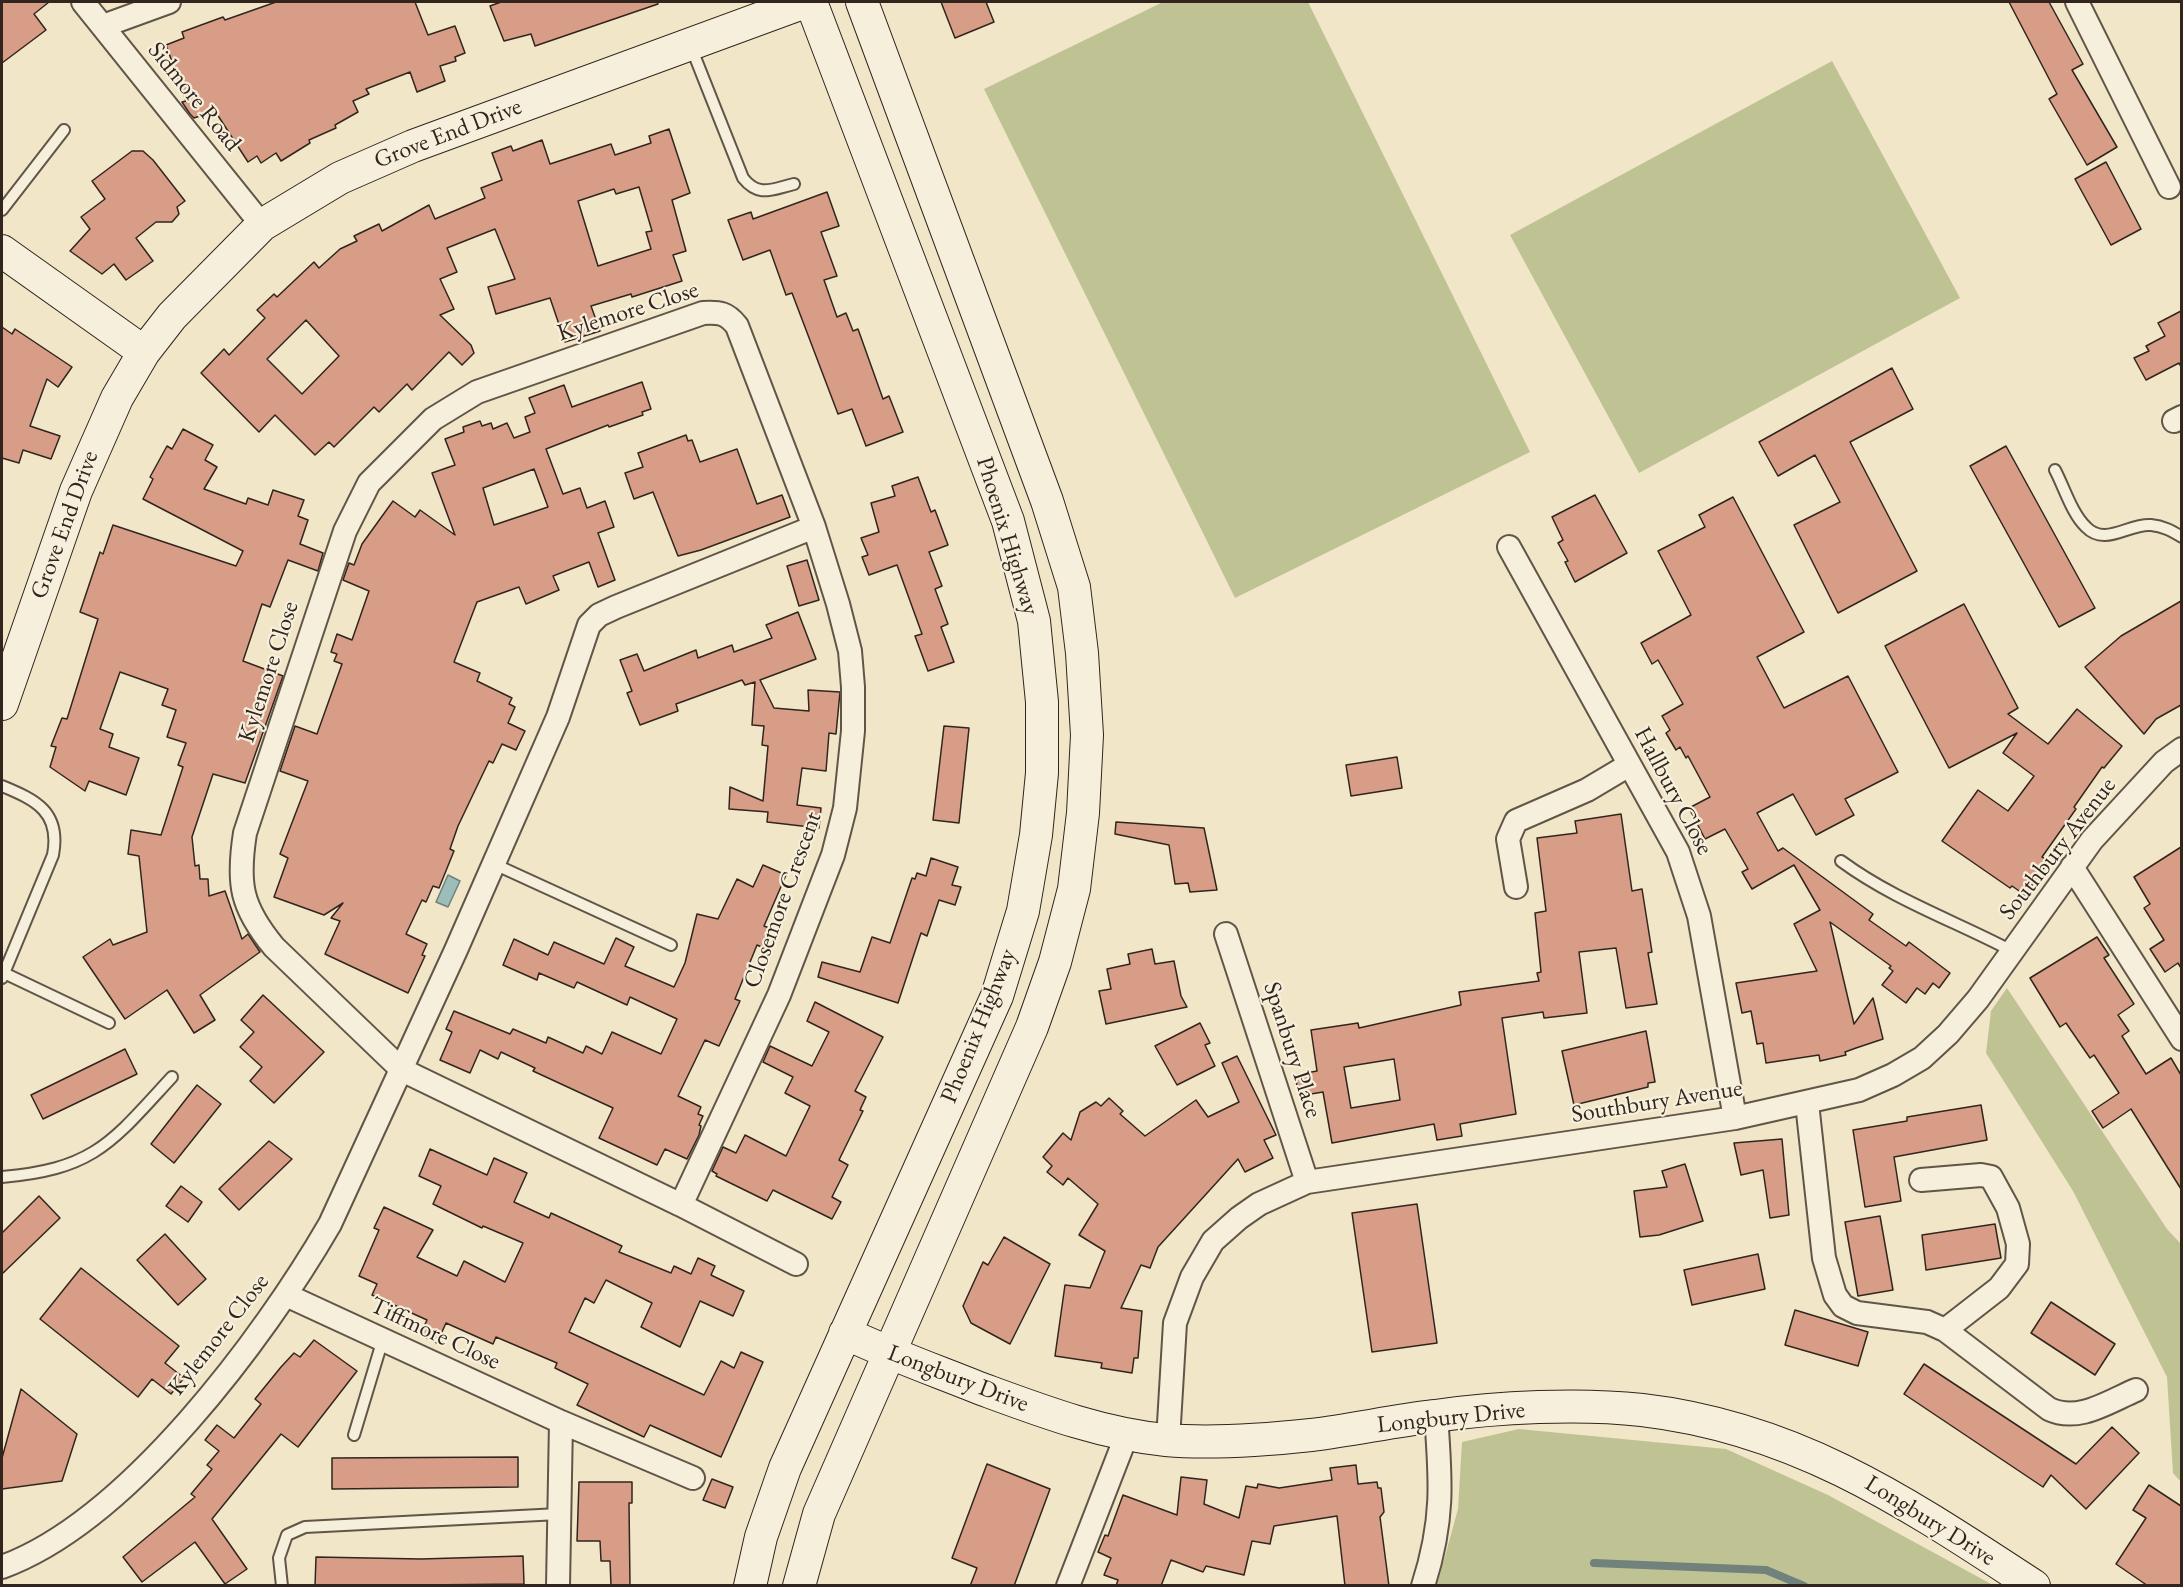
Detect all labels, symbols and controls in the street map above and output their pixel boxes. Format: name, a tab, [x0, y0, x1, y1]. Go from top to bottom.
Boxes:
street label: Sidmore Road	[141, 37, 247, 157]
street label: Grove End Drive	[370, 93, 526, 175]
street label: Kylemore Close	[554, 276, 702, 348]
street label: Grove End Drive	[25, 447, 105, 603]
street label: Phoenix Highway	[969, 453, 1045, 619]
street label: Kylemore Close	[233, 598, 305, 746]
street label: Hallbury Close	[1627, 722, 1719, 860]
street label: Southbury Avenue	[1993, 772, 2123, 926]
street label: Closemore Crescent	[738, 808, 828, 992]
street label: Phoenix Highway	[935, 945, 1023, 1107]
street label: Spanbury Place	[1257, 979, 1327, 1121]
street label: Southbury Avenue	[1569, 1074, 1745, 1130]
street label: Kylemore Close	[163, 1268, 275, 1402]
street label: Tiffmore Close	[365, 1291, 505, 1377]
street label: Longbury Drive	[883, 1339, 1033, 1419]
street label: Longbury Drive	[1376, 1396, 1526, 1440]
street label: Longbury Drive	[1859, 1469, 2001, 1573]

